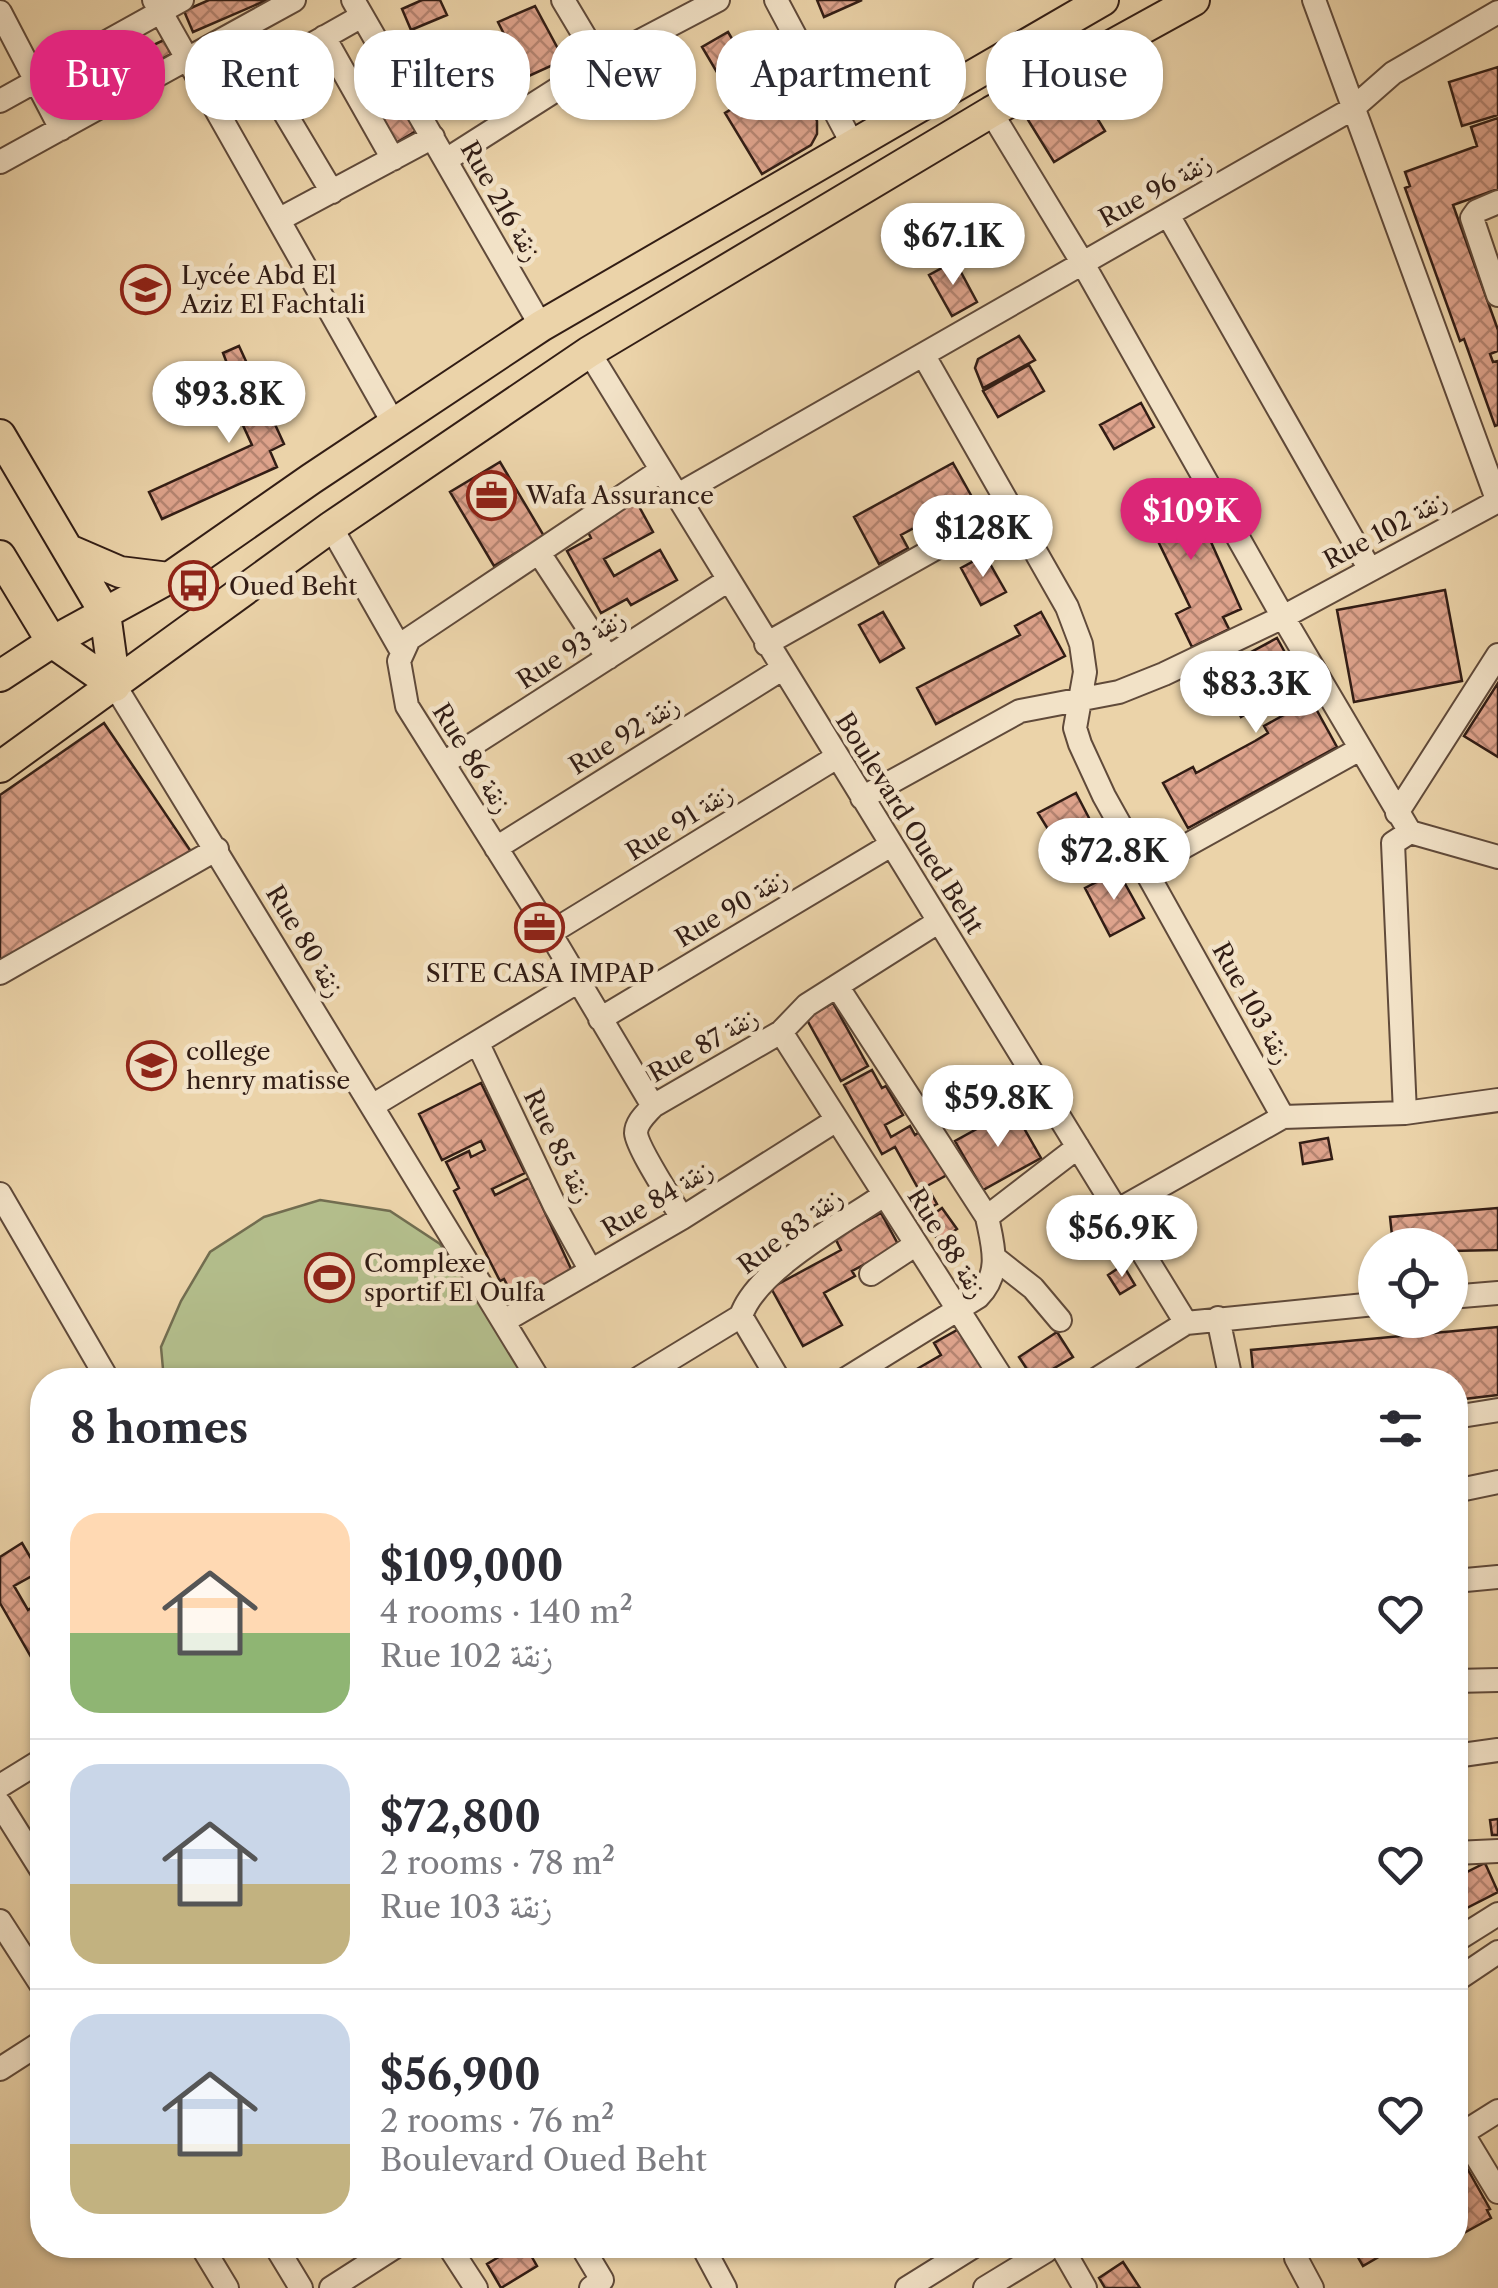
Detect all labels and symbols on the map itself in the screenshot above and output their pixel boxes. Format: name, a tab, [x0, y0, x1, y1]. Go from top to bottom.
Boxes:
street label: Rue 216 زنقة	[454, 135, 548, 267]
street label: Rue 96 زنقة	[1094, 147, 1217, 234]
pin: $67.1K	[872, 203, 1034, 288]
place label: Lycée Abd El Aziz El Fachtali	[180, 260, 366, 320]
school or university icon: Lycée Abd El Aziz El Fachtali	[120, 263, 172, 315]
pin: $93.8K	[148, 361, 310, 446]
office icon: Wafa Assurance	[465, 469, 517, 521]
pin: $109K	[1121, 478, 1261, 563]
place label: Wafa Assurance	[525, 480, 714, 511]
street label: Rue 102 زنقة	[1318, 485, 1452, 576]
pin: $128K	[913, 495, 1053, 580]
bus stop icon: Oued Beht	[168, 560, 220, 612]
place label: Oued Beht	[229, 571, 357, 602]
street label: Rue 93 زنقة	[511, 603, 631, 696]
pin: $83.3K	[1175, 651, 1337, 736]
street label: Rue 92 زنقة	[564, 690, 685, 781]
street label: Rue 86 زنقة	[426, 697, 518, 819]
street label: Boulevard Oued Beht	[829, 707, 990, 940]
street label: Rue 91 زنقة	[620, 778, 738, 867]
pin: $72.8K	[1033, 818, 1195, 903]
street label: Rue 90 زنقة	[670, 863, 793, 954]
street label: Rue 80 زنقة	[259, 880, 350, 1003]
office icon: SITE CASA IMPAP	[514, 901, 566, 953]
street label: Rue 103 زنقة	[1205, 937, 1298, 1070]
place label: SITE CASA IMPAP	[426, 958, 654, 989]
street label: Rue 87 زنقة	[643, 1002, 764, 1089]
place label: college henry matisse	[186, 1036, 350, 1096]
school or university icon: college henry matisse	[125, 1039, 177, 1091]
pin: $59.8K	[917, 1065, 1079, 1150]
street label: Rue 85 زنقة	[517, 1084, 598, 1208]
street label: Rue 84 زنقة	[596, 1154, 718, 1245]
street label: Rue 83 زنقة	[732, 1182, 849, 1281]
street label: Rue 88 زنقة	[900, 1182, 993, 1304]
pin: $56.9K	[1041, 1195, 1203, 1280]
place label: Complexe sportif El Oulfa	[364, 1248, 546, 1308]
sports icon: Complexe sportif El Oulfa	[303, 1251, 355, 1303]

